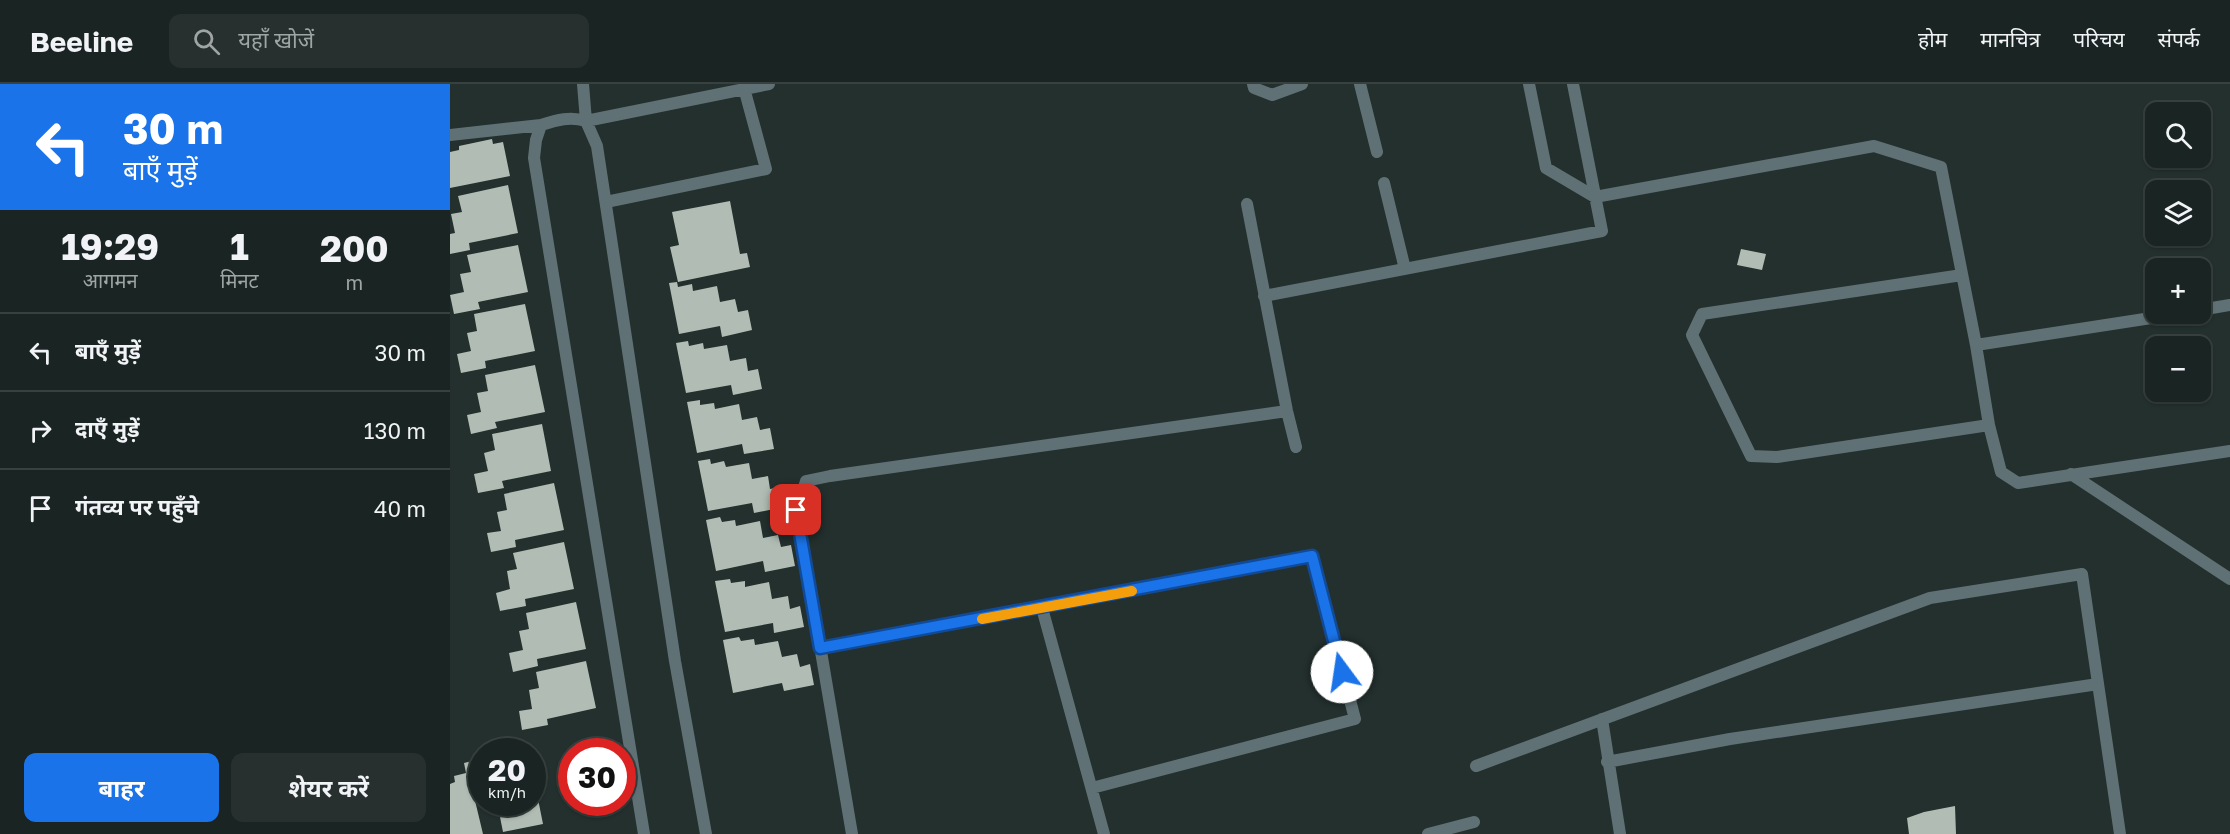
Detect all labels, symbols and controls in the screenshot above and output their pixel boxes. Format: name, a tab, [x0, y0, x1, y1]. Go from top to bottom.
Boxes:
search box	[169, 14, 589, 68]
text: Beeline	[30, 25, 133, 58]
icon: search	[190, 25, 223, 58]
text: यहाँ खोजें	[238, 26, 314, 53]
text: होम	[1918, 26, 1947, 52]
text: मानचित्र	[1980, 26, 2040, 52]
text: परिचय	[2073, 26, 2125, 52]
text: संपर्क	[2158, 26, 2200, 52]
map controls	[2145, 102, 2211, 402]
button: search	[2145, 102, 2211, 168]
text: 30 m	[123, 103, 223, 153]
icon: left	[24, 108, 102, 186]
text: बाएँ मुड़ें	[123, 154, 198, 186]
button: layers	[2145, 180, 2211, 246]
text: 19:29	[61, 225, 159, 268]
text: 1	[230, 225, 249, 268]
text: 200	[320, 227, 389, 270]
button: +	[2145, 258, 2211, 324]
text: आगमन	[83, 268, 138, 292]
text: मिनट	[220, 268, 259, 292]
text: m	[345, 270, 363, 294]
icon: left	[24, 336, 57, 369]
button: −	[2145, 336, 2211, 402]
text: बाएँ मुड़ें	[75, 337, 141, 364]
text: 30 m	[375, 339, 426, 366]
icon: right	[24, 414, 57, 447]
text: दाएँ मुड़ें	[75, 415, 140, 442]
text: 130 m	[364, 417, 426, 444]
pin	[770, 484, 821, 535]
icon: arrive	[24, 492, 57, 525]
text: गंतव्य पर पहुँचे	[75, 493, 199, 520]
icon: arrive	[779, 493, 812, 526]
text: 40 m	[374, 495, 426, 522]
position arrow	[1310, 640, 1374, 704]
speed limit sign: 30	[558, 738, 636, 816]
text: 20	[488, 752, 526, 788]
button: बाहर	[24, 753, 219, 822]
button: शेयर करें	[231, 753, 426, 822]
text: km/h	[488, 783, 526, 801]

